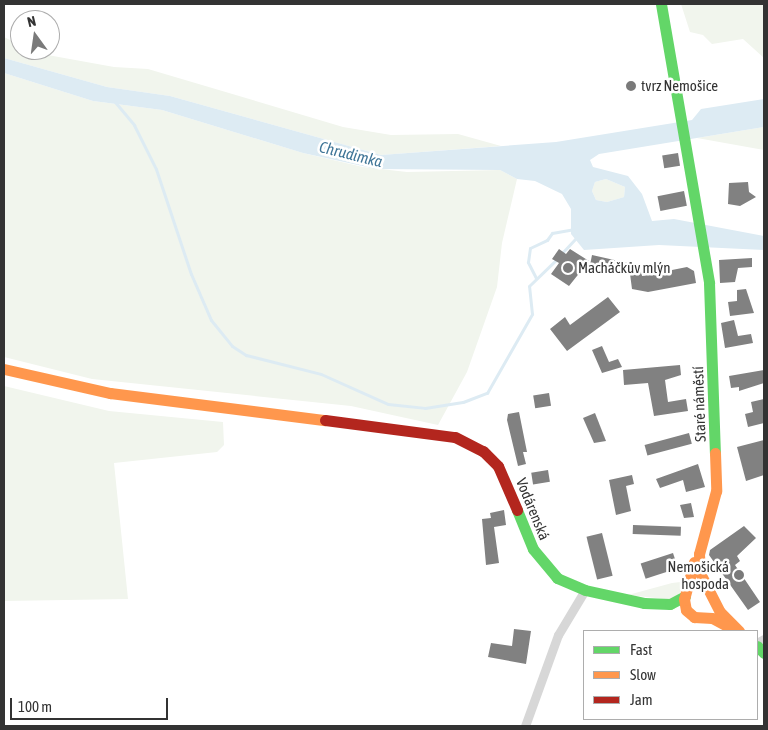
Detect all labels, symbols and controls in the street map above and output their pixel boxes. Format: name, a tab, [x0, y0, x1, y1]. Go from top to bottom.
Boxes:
north arrow	[10, 10, 60, 60]
text: N	[26, 13, 38, 30]
place label: tvrz Nemošice	[641, 77, 718, 95]
marker: tvrz Nemošice	[625, 80, 637, 92]
water label: Chrudimka	[317, 137, 385, 171]
place label: Macháčkův mlýn	[578, 259, 671, 277]
marker: Macháčkův mlýn	[562, 262, 574, 274]
street label: Staré náměstí	[689, 366, 709, 442]
street label: Vodárenská	[512, 475, 554, 543]
place label: Nemošická hospoda	[668, 557, 729, 592]
marker: Nemošická hospoda	[733, 569, 745, 581]
legend	[583, 630, 758, 720]
text: Fast	[630, 641, 652, 658]
text: Slow	[630, 666, 656, 683]
scale bar	[12, 688, 170, 720]
text: Jam	[630, 691, 653, 708]
text: 100 m	[18, 698, 52, 715]

